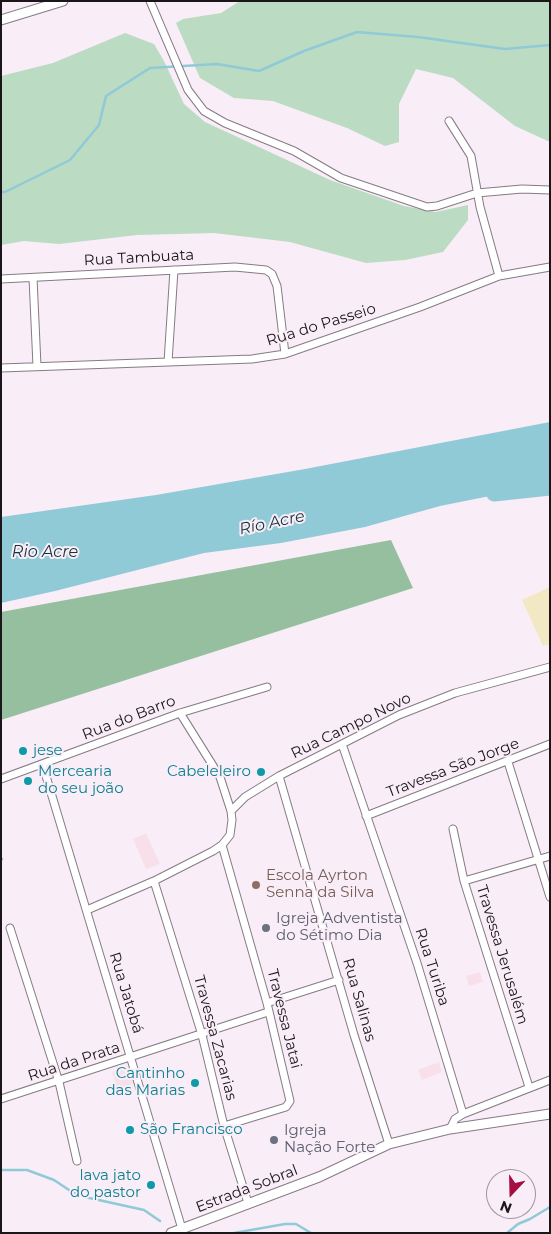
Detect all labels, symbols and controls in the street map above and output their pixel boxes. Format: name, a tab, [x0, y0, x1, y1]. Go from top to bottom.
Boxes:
street label: Rua Tambuata	[83, 246, 195, 270]
street label: Rua do Passeio	[264, 300, 378, 350]
water label: Río Acre	[238, 507, 306, 539]
water label: Rio Acre	[12, 542, 78, 562]
street label: Rua Campo Novo	[288, 689, 414, 763]
street label: Rua do Barro	[80, 692, 178, 744]
street label: Travessa São Jorge	[384, 734, 522, 802]
place label: jese	[33, 742, 63, 760]
marker: jese	[17, 745, 29, 757]
place label: Mercearia do seu joão	[38, 763, 124, 798]
place label: Cabeleleiro	[167, 763, 251, 781]
marker: Cabeleleiro	[255, 766, 267, 778]
marker: Mercearia do seu joão	[22, 775, 34, 787]
place label: Escola Ayrton Senna da Silva	[266, 867, 374, 902]
marker: Escola Ayrton Senna da Silva	[250, 879, 262, 891]
street label: Travessa Jerusalém	[472, 883, 532, 1027]
place label: Igreja Adventista do Sétimo Dia	[276, 910, 403, 945]
marker: Igreja Adventista do Sétimo Dia	[260, 922, 272, 934]
street label: Rua Turiba	[411, 926, 453, 1008]
street label: Rua Jatobá	[105, 950, 147, 1036]
street label: Rua Salinas	[338, 956, 380, 1044]
street label: Travessa Jatai	[263, 967, 305, 1071]
street label: Travessa Zacarias	[190, 973, 240, 1103]
street label: Rua da Prata	[26, 1039, 122, 1085]
place label: Cantinho das Marias	[105, 1065, 185, 1100]
marker: Cantinho das Marias	[189, 1077, 201, 1089]
place label: São Francisco	[140, 1121, 243, 1139]
place label: Igreja Nação Forte	[284, 1122, 375, 1157]
marker: São Francisco	[124, 1124, 136, 1136]
marker: Igreja Nação Forte	[268, 1134, 280, 1146]
street label: Estrada Sobral	[194, 1161, 300, 1217]
place label: lava jato do pastor	[70, 1167, 141, 1202]
north arrow	[486, 1169, 536, 1219]
marker: lava jato do pastor	[145, 1179, 157, 1191]
text: N	[497, 1197, 514, 1217]

